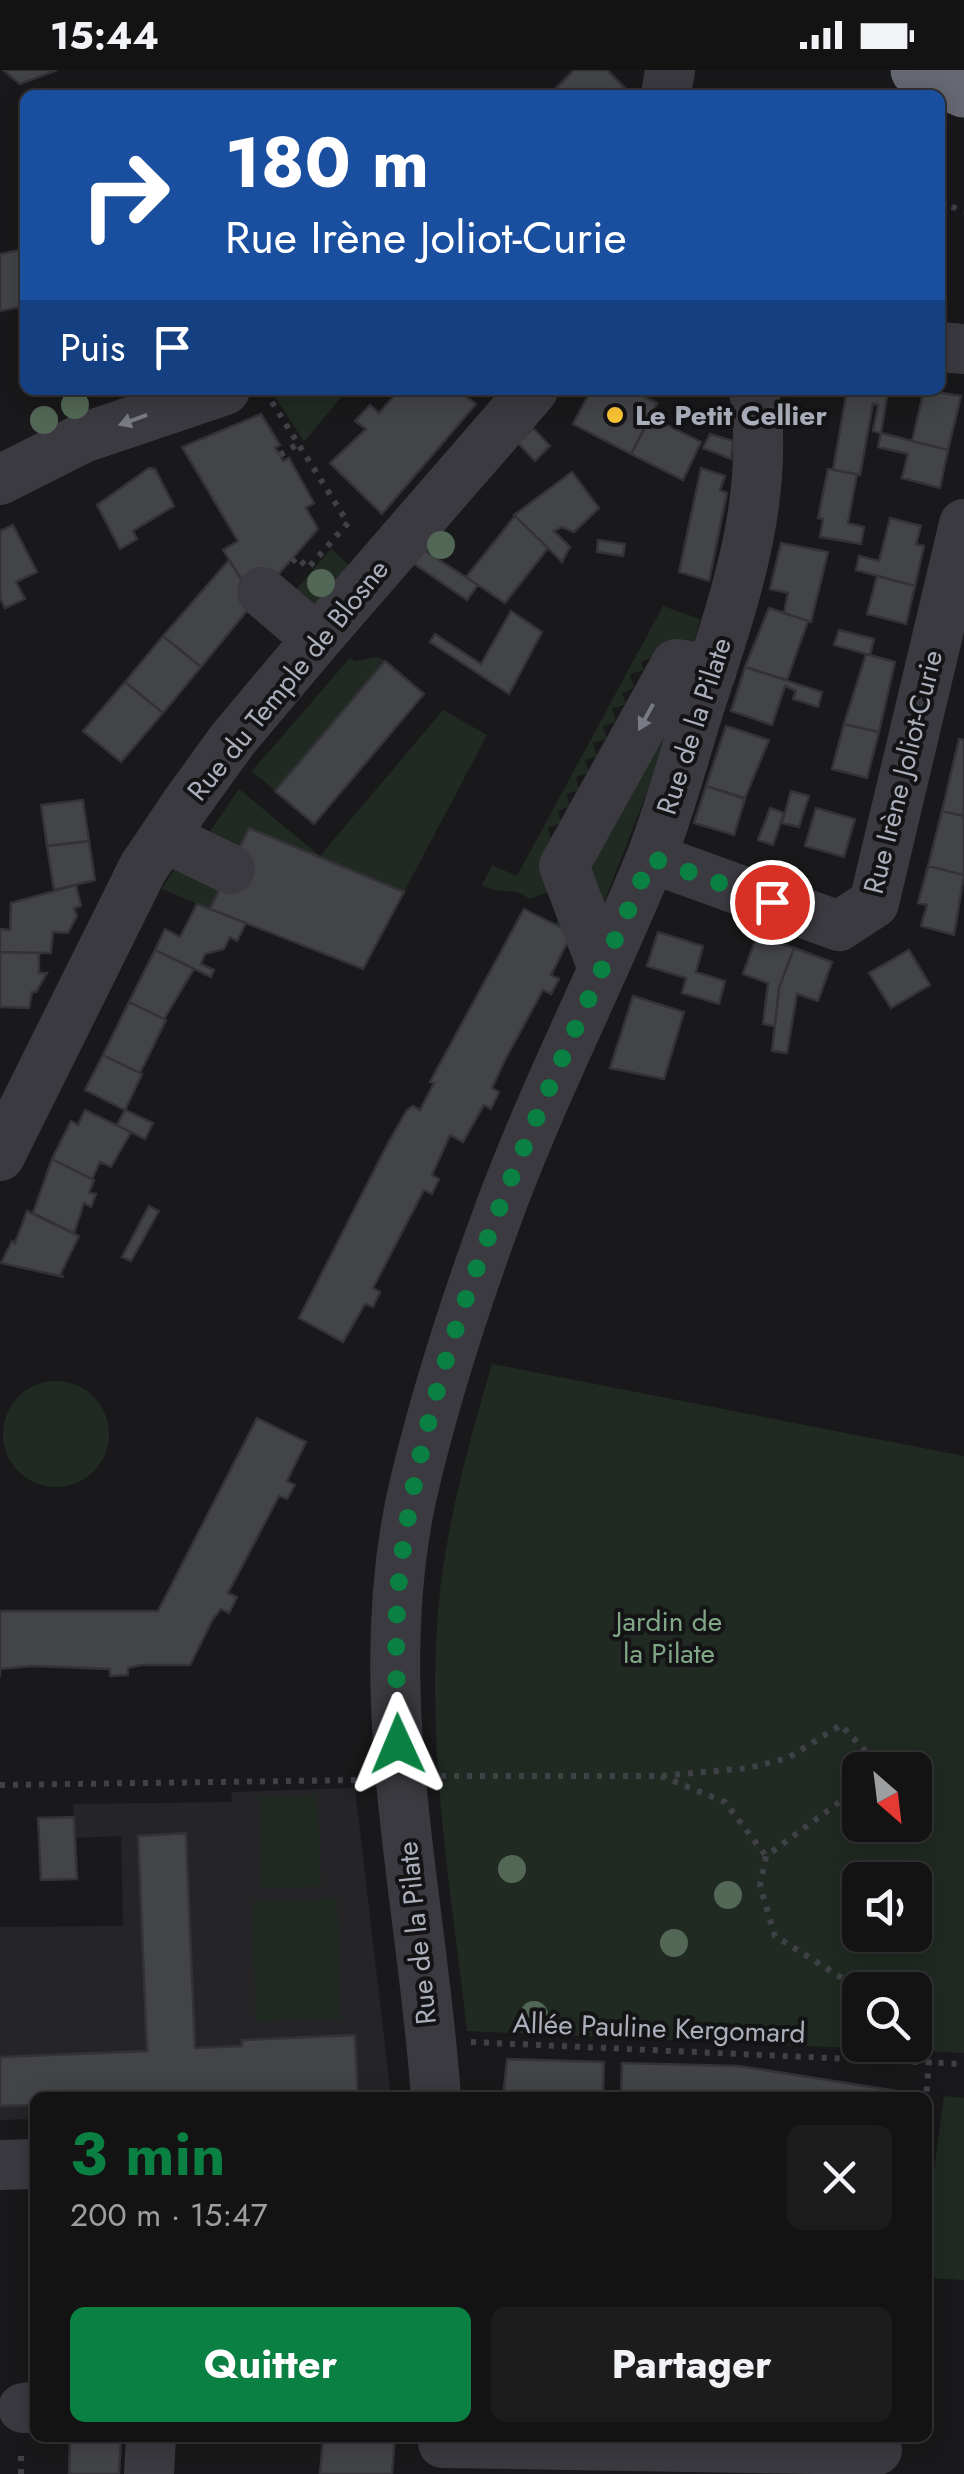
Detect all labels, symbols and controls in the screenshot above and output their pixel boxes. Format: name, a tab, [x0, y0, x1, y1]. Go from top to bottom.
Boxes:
text: 15:44	[50, 8, 159, 63]
text: 180 m	[225, 112, 429, 213]
icon: right	[60, 130, 190, 260]
text: Rue Irène Joliot-Curie	[225, 205, 627, 270]
text: Puis	[60, 320, 125, 375]
icon: arrive	[145, 320, 200, 375]
place label: Le Petit Cellier	[635, 395, 827, 436]
marker: Le Petit Cellier	[604, 404, 626, 426]
one-way arrow	[117, 413, 147, 428]
street label: Rue du Temple de Blosne	[178, 550, 398, 810]
street label: Rue de la Pilate	[646, 632, 742, 820]
street label: Rue Irène Joliot-Curie	[853, 646, 953, 898]
one-way arrow	[638, 703, 656, 731]
pin	[730, 860, 815, 945]
icon: arrive	[745, 875, 800, 930]
park label: Jardin de la Pilate	[612, 1601, 722, 1674]
position arrow	[346, 1692, 450, 1796]
north arrow	[842, 1752, 932, 1842]
map controls	[842, 1752, 932, 2062]
street label: Rue de la Pilate	[387, 1839, 447, 2027]
button: sound	[842, 1862, 932, 1952]
button: search	[842, 1972, 932, 2062]
street label: Allée Pauline Kergomard	[512, 2002, 806, 2054]
text: 3 min	[70, 2111, 226, 2198]
button: close	[787, 2125, 892, 2230]
text: 200 m · 15:47	[70, 2192, 267, 2238]
button: Quitter	[70, 2307, 471, 2422]
button: Partager	[491, 2307, 892, 2422]

